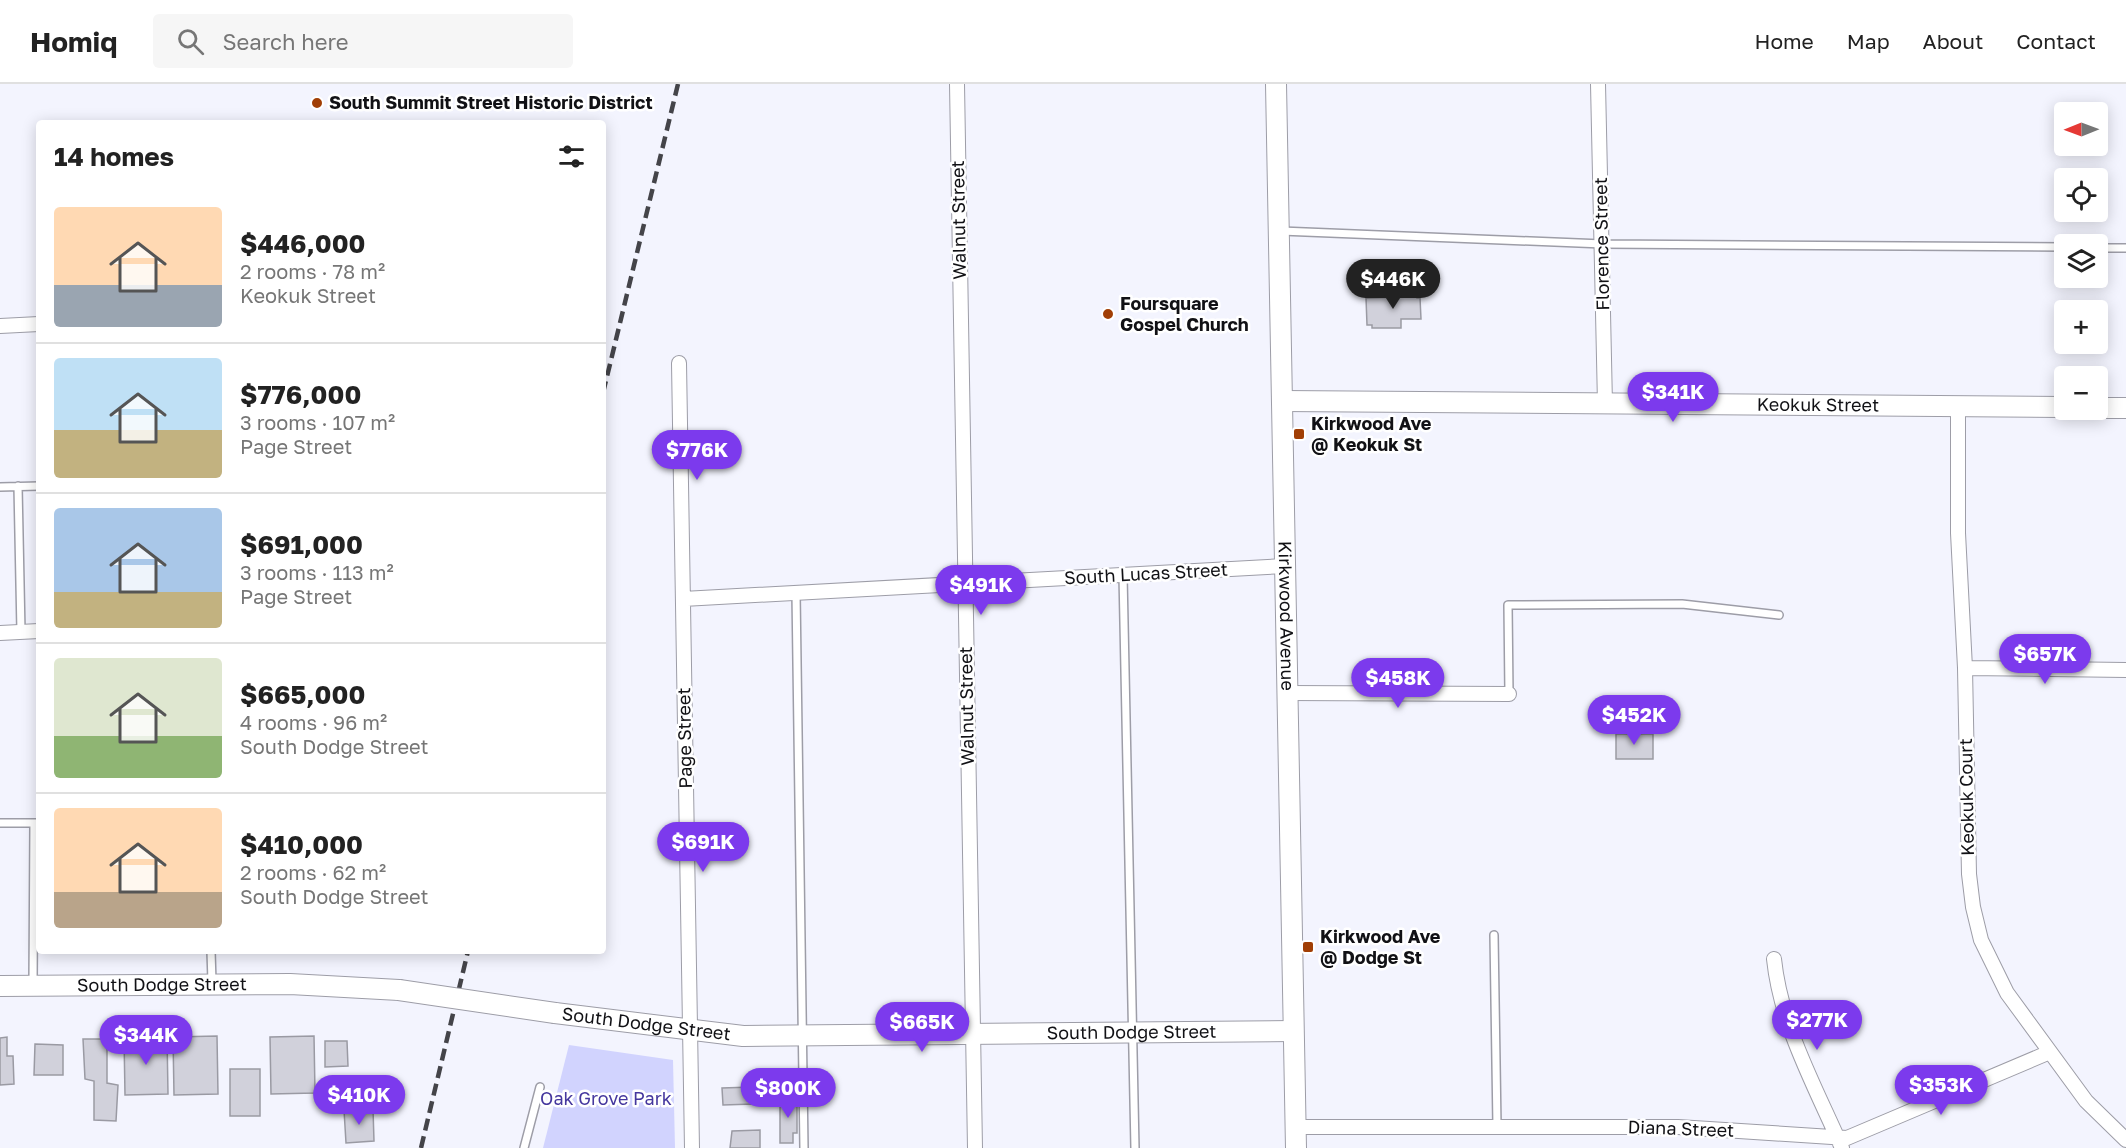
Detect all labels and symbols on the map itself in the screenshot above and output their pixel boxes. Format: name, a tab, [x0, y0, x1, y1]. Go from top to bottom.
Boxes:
place label: South Summit Street Historic District	[329, 91, 653, 113]
marker: South Summit Street Historic District	[310, 96, 324, 110]
north arrow	[2054, 102, 2108, 156]
street label: Walnut Street	[946, 160, 970, 280]
street label: Florence Street	[1589, 177, 1613, 311]
pin: $446K	[1351, 259, 1435, 310]
place label: Foursquare Gospel Church	[1120, 292, 1249, 335]
marker: Foursquare Gospel Church	[1101, 307, 1115, 321]
pin: $341K	[1631, 372, 1715, 423]
street label: Keokuk Street	[1757, 393, 1879, 416]
place label: Kirkwood Ave @ Keokuk St	[1311, 412, 1432, 455]
marker: Kirkwood Ave @ Keokuk St	[1292, 427, 1306, 441]
pin: $776K	[655, 430, 739, 481]
street label: Kirkwood Avenue	[1275, 541, 1299, 691]
street label: South Lucas Street	[1063, 558, 1228, 588]
pin: $491K	[939, 565, 1023, 616]
pin: $657K	[2003, 634, 2087, 685]
street label: Walnut Street	[954, 646, 978, 766]
pin: $458K	[1356, 658, 1440, 709]
street label: Page Street	[672, 687, 696, 789]
pin: $452K	[1592, 695, 1676, 746]
street label: Keokuk Court	[1954, 738, 1978, 856]
pin: $691K	[661, 822, 745, 873]
place label: Kirkwood Ave @ Dodge St	[1320, 925, 1441, 968]
marker: Kirkwood Ave @ Dodge St	[1301, 940, 1315, 954]
street label: South Dodge Street	[77, 972, 247, 995]
pin: $277K	[1775, 1000, 1859, 1051]
street label: South Dodge Street	[561, 1002, 732, 1044]
pin: $665K	[880, 1002, 964, 1053]
pin: $344K	[104, 1015, 188, 1066]
street label: South Dodge Street	[1047, 1020, 1217, 1043]
pin: $353K	[1899, 1065, 1983, 1116]
pin: $800K	[746, 1068, 830, 1119]
pin: $410K	[317, 1075, 401, 1126]
park label: Oak Grove Park	[540, 1087, 672, 1109]
street label: Diana Street	[1627, 1115, 1735, 1141]

